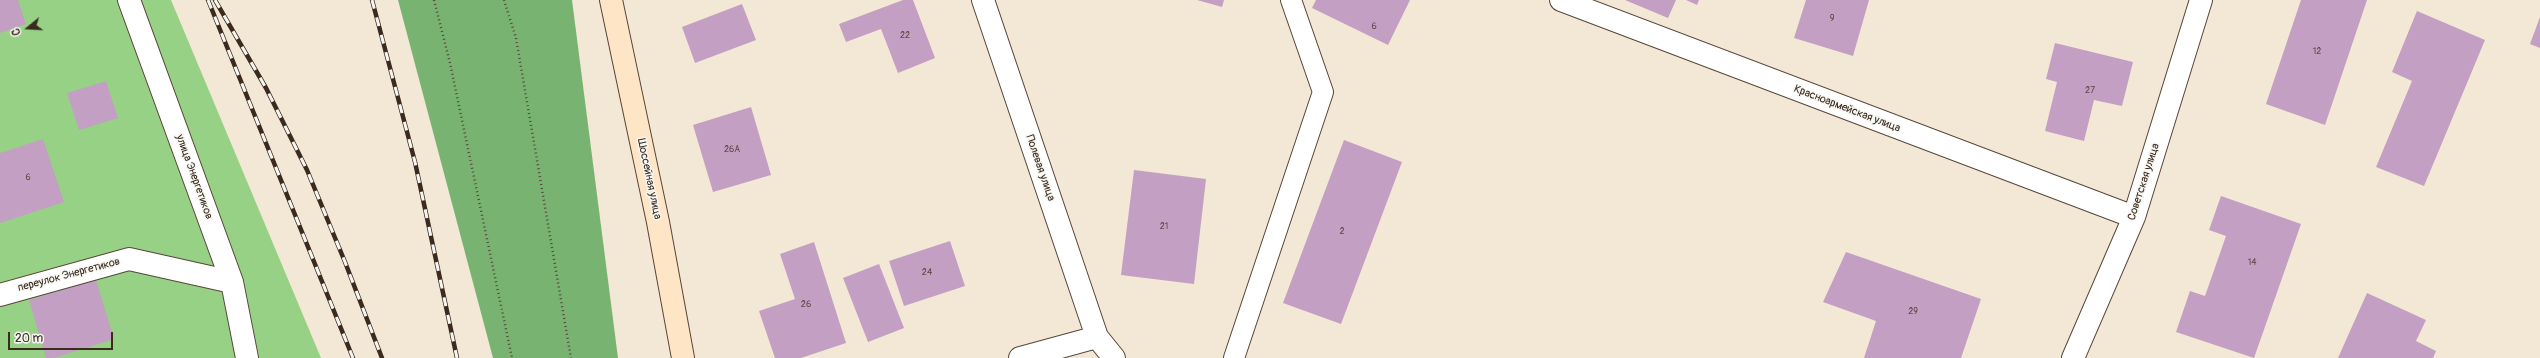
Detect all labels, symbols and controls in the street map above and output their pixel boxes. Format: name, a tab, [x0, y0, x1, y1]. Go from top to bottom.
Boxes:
north arrow	[8, 8, 48, 48]
house number: 9	[1830, 14, 1834, 24]
house number: 6	[1371, 22, 1377, 32]
text: С	[9, 27, 23, 37]
house number: 22	[900, 31, 910, 41]
house number: 12	[2313, 47, 2321, 57]
street label: Красноармейская улица	[1792, 83, 1902, 135]
house number: 27	[2085, 86, 2095, 96]
street label: улица Энергетиков	[173, 133, 215, 221]
street label: Полевая улица	[1022, 133, 1058, 203]
street label: Шоссейная улица	[634, 137, 664, 221]
street label: Советская улица	[2125, 142, 2163, 222]
house number: 26А	[724, 145, 740, 155]
house number: 6	[25, 173, 31, 183]
house number: 21	[1160, 222, 1168, 232]
house number: 2	[1339, 227, 1345, 237]
street label: переулок Энергетиков	[16, 255, 122, 295]
house number: 14	[2248, 258, 2256, 268]
house number: 24	[922, 268, 932, 278]
house number: 26	[801, 300, 811, 310]
house number: 29	[1908, 307, 1918, 317]
scale bar	[10, 324, 115, 350]
text: 20 m	[15, 331, 43, 346]

